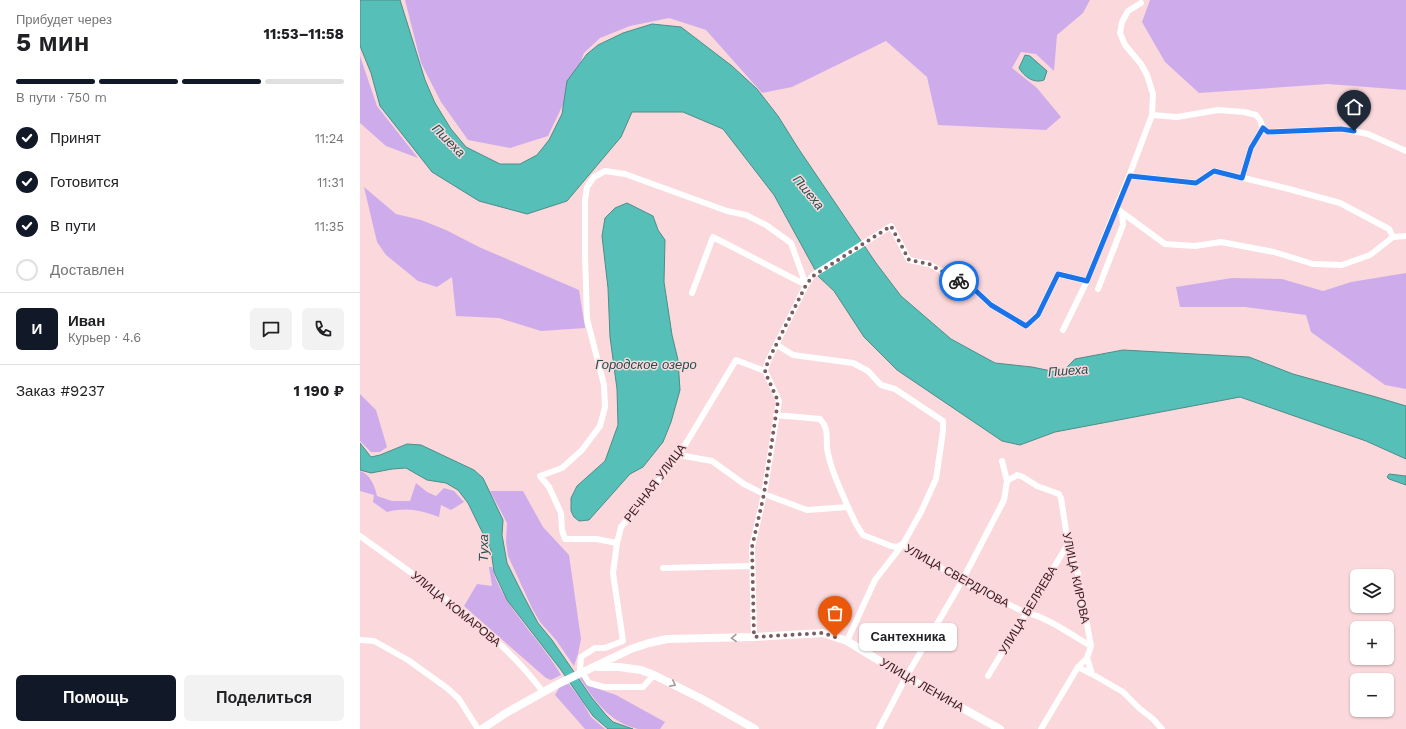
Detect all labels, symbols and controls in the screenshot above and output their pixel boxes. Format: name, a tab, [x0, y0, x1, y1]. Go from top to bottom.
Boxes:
text: Прибудет через	[16, 12, 112, 27]
text: 11:53–11:58	[264, 25, 344, 43]
text: 5 мин	[16, 27, 90, 57]
text: В пути · 750 m	[16, 90, 107, 105]
pin	[1337, 90, 1371, 131]
icon: home	[1343, 96, 1365, 118]
water label: Пшеха	[429, 121, 468, 160]
icon: check	[16, 127, 38, 149]
text: Принят	[50, 129, 101, 147]
text: 11:24	[315, 131, 344, 146]
icon: check	[16, 171, 38, 193]
water label: Пшеха	[790, 172, 827, 213]
text: Готовится	[50, 173, 119, 191]
text: 11:31	[317, 175, 344, 190]
icon: check	[16, 215, 38, 237]
text: В пути	[50, 217, 96, 235]
text: 11:35	[315, 219, 344, 234]
text: Доставлен	[50, 261, 124, 279]
courier	[939, 261, 979, 301]
icon: bike	[948, 270, 970, 292]
button: chat	[250, 308, 292, 350]
button: phone	[302, 308, 344, 350]
text: Иван	[68, 312, 105, 330]
text: И	[32, 320, 42, 338]
text: Курьер · 4.6	[68, 330, 141, 345]
water label: Городское озеро	[595, 357, 697, 372]
water label: Пшеха	[1047, 362, 1089, 379]
text: Заказ #9237	[16, 382, 105, 400]
text: 1 190 ₽	[293, 382, 344, 400]
street label: РЕЧНАЯ УЛИЦА	[621, 441, 689, 525]
street label: УЛИЦА КИРОВА	[1059, 531, 1093, 625]
water label: Туха	[476, 534, 491, 562]
street label: УЛИЦА СВЕРДЛОВА	[902, 541, 1012, 611]
street label: УЛИЦА БЕЛЯЕВА	[996, 563, 1060, 657]
street label: УЛИЦА КОМАРОВА	[408, 568, 504, 650]
map controls	[1350, 569, 1394, 717]
button: layers	[1350, 569, 1394, 613]
pin	[818, 596, 852, 637]
icon: bag	[824, 602, 846, 624]
button: +	[1350, 621, 1394, 665]
callout: Сантехника	[859, 623, 957, 651]
text: Сантехника	[871, 629, 945, 644]
one-way arrow	[731, 633, 737, 642]
street label: УЛИЦА ЛЕНИНА	[878, 655, 966, 715]
button: −	[1350, 673, 1394, 717]
button: Помощь	[16, 675, 176, 721]
button: Поделиться	[184, 675, 344, 721]
one-way arrow	[669, 680, 676, 687]

